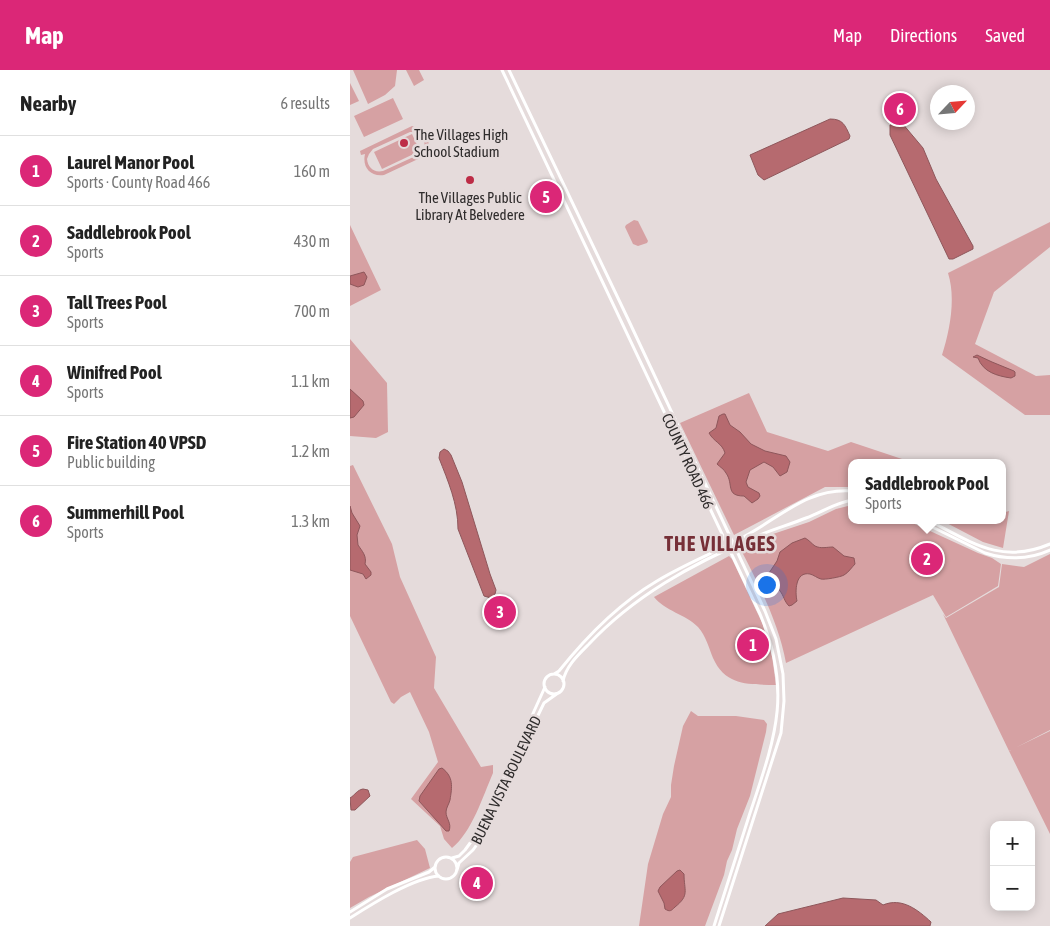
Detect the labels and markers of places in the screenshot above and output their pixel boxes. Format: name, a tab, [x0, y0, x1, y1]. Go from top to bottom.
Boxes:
pin: 6	[884, 90, 916, 128]
place label: The Villages High School Stadium	[414, 126, 508, 160]
marker: The Villages High School Stadium	[398, 137, 410, 149]
marker: The Villages Public Library At Belvedere	[464, 174, 476, 186]
pin: 5	[530, 178, 562, 216]
place label: The Villages Public Library At Belvedere	[415, 189, 525, 223]
pin: 2	[911, 540, 943, 578]
pin: 3	[484, 593, 516, 631]
pin: 1	[737, 626, 769, 664]
pin: 4	[461, 864, 493, 902]

